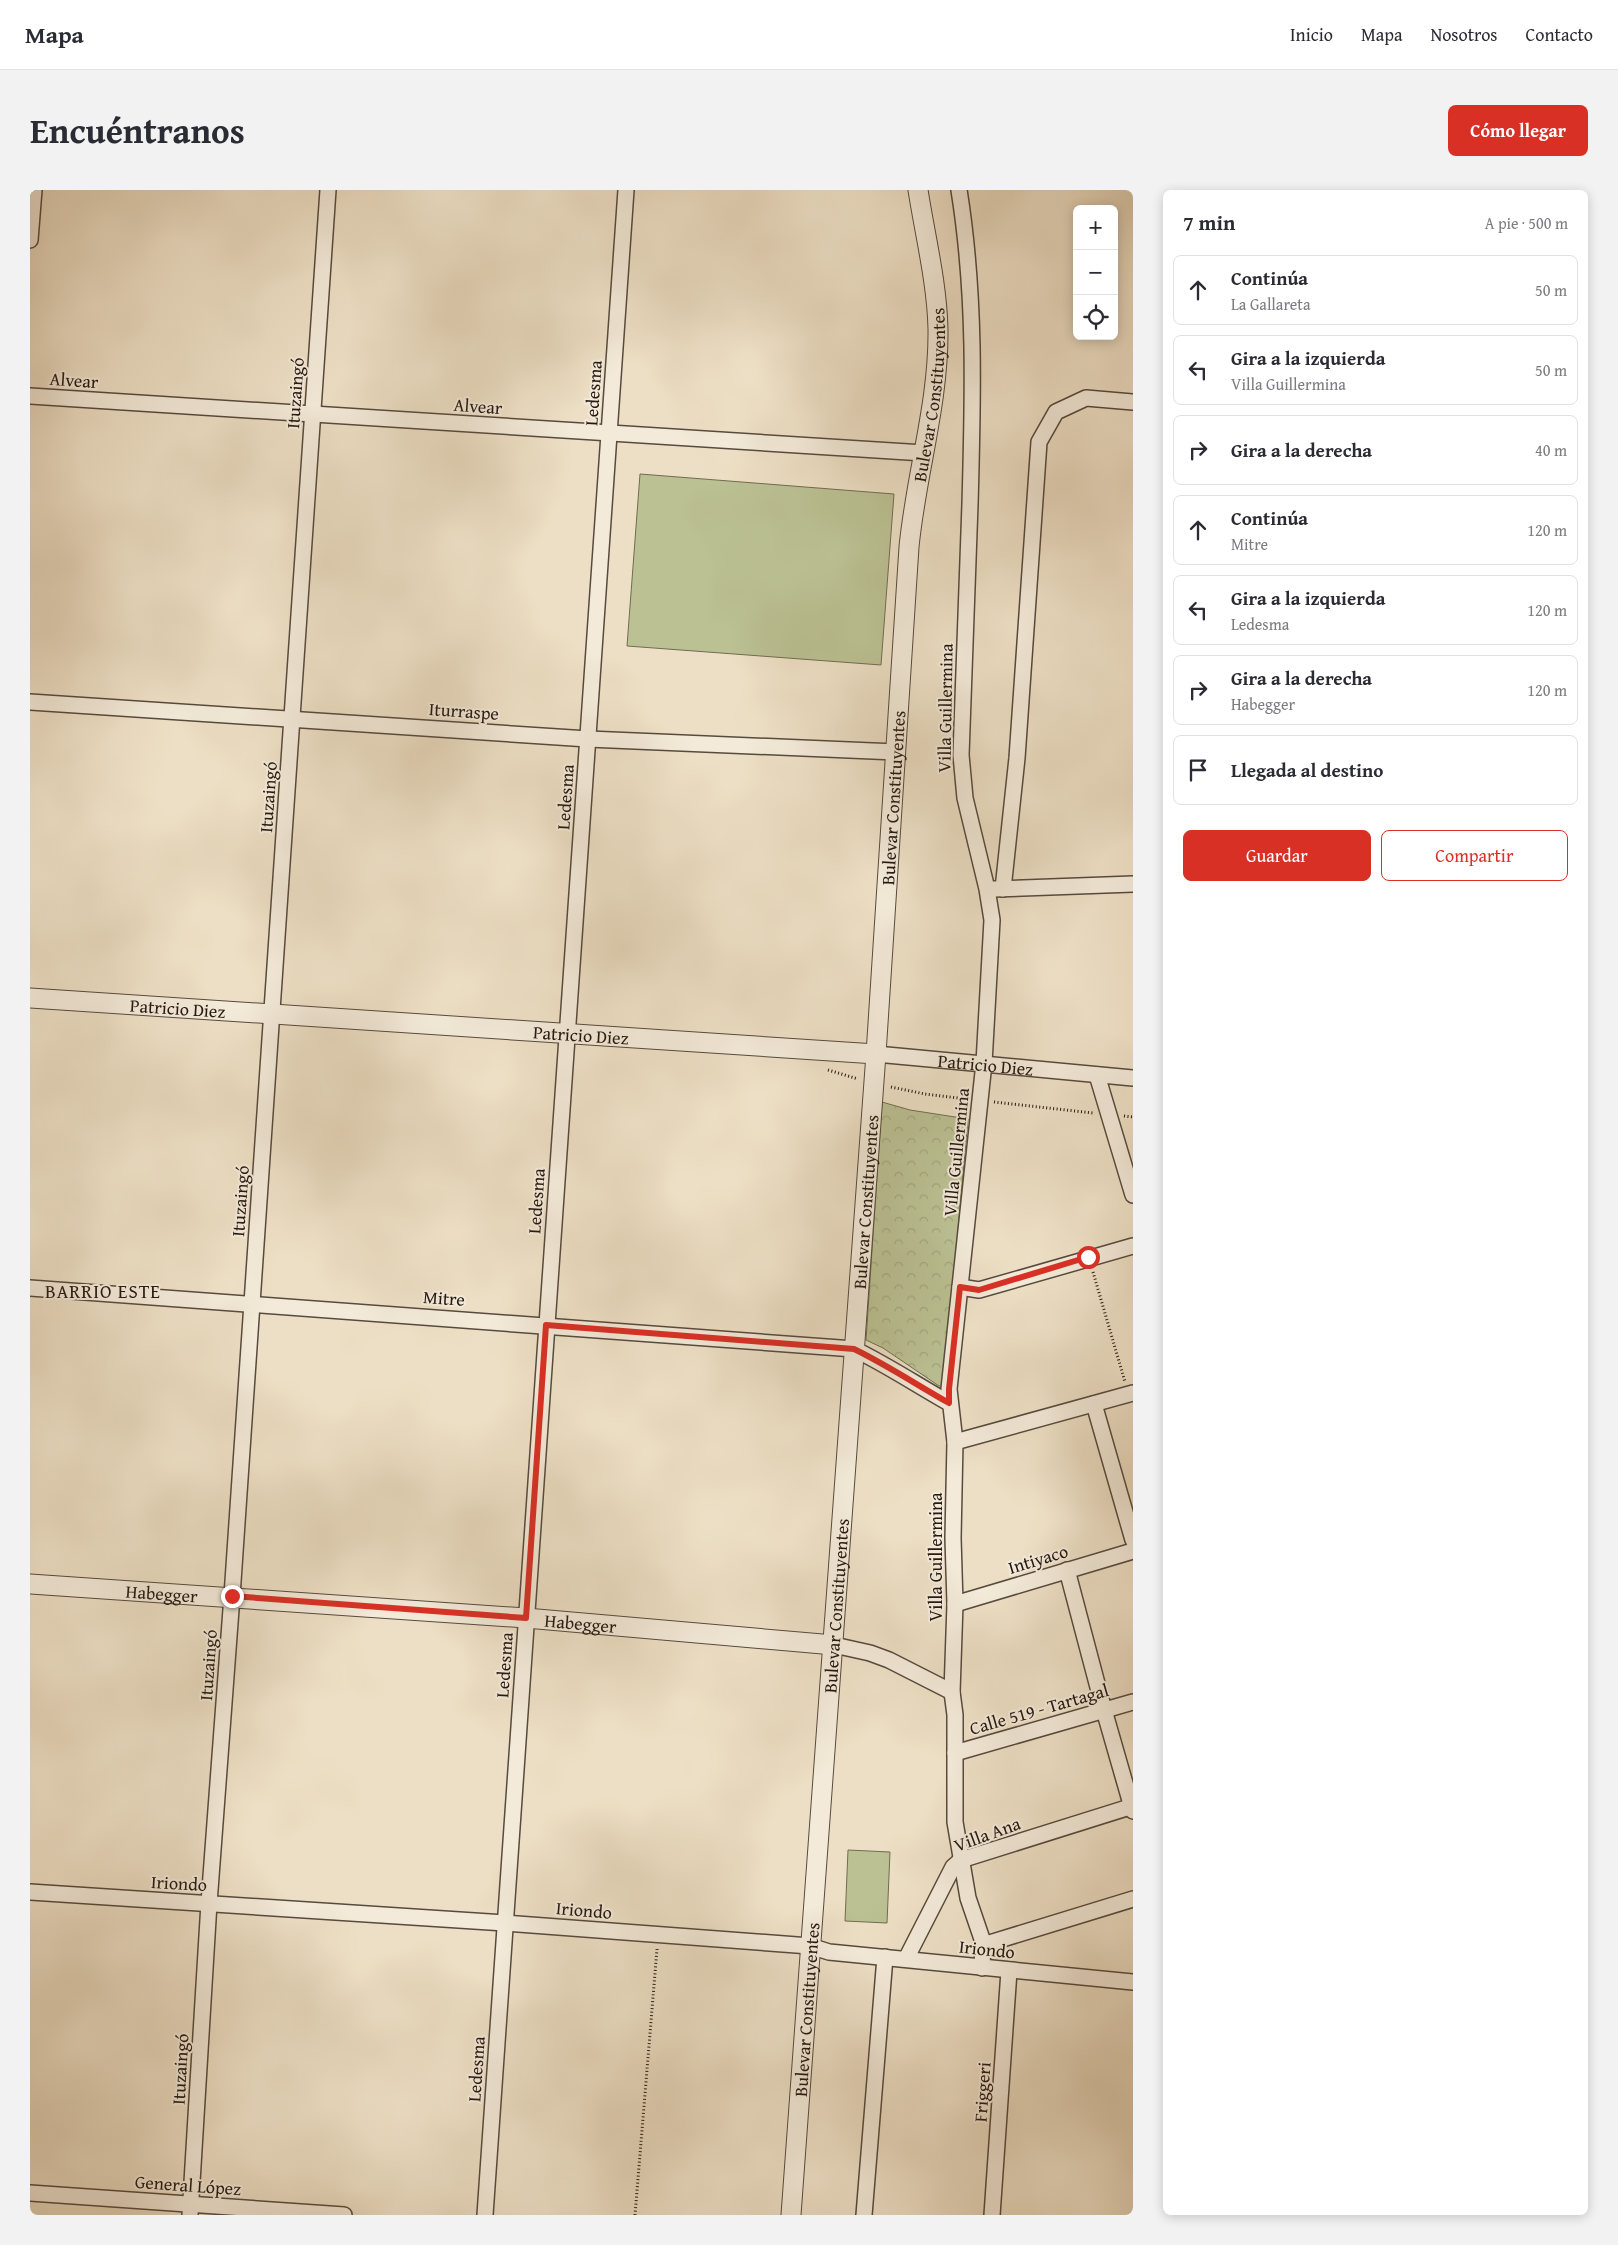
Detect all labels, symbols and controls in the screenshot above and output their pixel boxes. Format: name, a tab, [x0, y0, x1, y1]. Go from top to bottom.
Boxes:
text: Mapa	[25, 17, 84, 52]
text: Inicio	[1290, 21, 1333, 48]
text: Mapa	[1361, 21, 1402, 48]
text: Nosotros	[1430, 21, 1498, 48]
text: Contacto	[1526, 21, 1593, 48]
text: Encuéntranos	[30, 105, 245, 156]
button: Cómo llegar	[1448, 105, 1588, 156]
map controls	[1073, 205, 1118, 340]
button: +	[1073, 205, 1118, 250]
text: 7 min	[1183, 207, 1235, 238]
text: A pie · 500 m	[1485, 211, 1568, 235]
button: −	[1073, 250, 1118, 295]
text: Continúa	[1231, 264, 1308, 292]
icon: ahead	[1184, 276, 1212, 304]
text: 50 m	[1535, 278, 1567, 302]
text: La Gallareta	[1231, 292, 1311, 316]
button: locate	[1073, 295, 1118, 340]
street label: Bulevar Constituyentes	[905, 307, 952, 484]
text: Gira a la izquierda	[1231, 344, 1386, 372]
street label: Ituzaingó	[279, 356, 311, 430]
icon: left	[1184, 356, 1212, 384]
text: 50 m	[1535, 358, 1567, 382]
street label: Ledesma	[577, 359, 609, 427]
street label: Alvear	[49, 365, 100, 395]
text: Villa Guillermina	[1231, 372, 1346, 396]
street label: Alvear	[453, 391, 504, 421]
icon: right	[1184, 436, 1212, 464]
text: Gira a la derecha	[1231, 436, 1372, 464]
text: 40 m	[1535, 438, 1567, 462]
text: Continúa	[1231, 504, 1308, 532]
icon: ahead	[1184, 516, 1212, 544]
text: 120 m	[1527, 518, 1567, 542]
text: Mitre	[1231, 532, 1268, 556]
text: Gira a la izquierda	[1231, 584, 1386, 612]
icon: left	[1184, 596, 1212, 624]
text: 120 m	[1527, 598, 1567, 622]
text: Ledesma	[1231, 612, 1289, 636]
street label: Villa Guillermina	[930, 643, 960, 773]
text: Gira a la derecha	[1231, 664, 1372, 692]
icon: right	[1184, 676, 1212, 704]
text: 120 m	[1527, 678, 1567, 702]
text: Habegger	[1231, 692, 1295, 716]
street label: Iturraspe	[428, 695, 500, 727]
street label: Bulevar Constituyentes	[874, 709, 912, 886]
icon: arrive	[1184, 756, 1212, 784]
text: Llegada al destino	[1231, 756, 1383, 784]
street label: Ituzaingó	[252, 760, 284, 834]
street label: Ledesma	[549, 763, 581, 831]
button: Guardar	[1183, 830, 1371, 881]
button: Compartir	[1381, 830, 1568, 881]
street label: Patricio Diez	[129, 991, 226, 1024]
street label: Patricio Diez	[532, 1018, 629, 1051]
street label: Patricio Diez	[937, 1046, 1034, 1082]
street label: Villa Guillermina	[936, 1086, 976, 1218]
street label: Bulevar Constituyentes	[845, 1113, 885, 1290]
street label: Ituzaingó	[224, 1164, 256, 1238]
street label: Ledesma	[520, 1167, 552, 1235]
route start	[1077, 1246, 1100, 1269]
district label: BARRIO ESTE	[45, 1277, 161, 1305]
street label: Mitre	[422, 1283, 466, 1313]
street label: Villa Guillermina	[922, 1492, 949, 1622]
street label: Bulevar Constituyentes	[816, 1517, 855, 1694]
street label: Intiyaco	[1005, 1537, 1071, 1581]
street label: Habegger	[125, 1577, 199, 1609]
route end	[221, 1585, 244, 1608]
street label: Habegger	[544, 1606, 618, 1639]
street label: Ituzaingó	[192, 1628, 224, 1702]
street label: Ledesma	[488, 1631, 520, 1699]
street label: Calle 519 - Tartagal	[966, 1676, 1112, 1742]
street label: Villa Ana	[950, 1809, 1024, 1858]
street label: Iriondo	[150, 1868, 208, 1898]
street label: Iriondo	[555, 1894, 613, 1926]
street label: Bulevar Constituyentes	[786, 1921, 826, 2098]
street label: Iriondo	[958, 1933, 1016, 1965]
street label: Ituzaingó	[165, 2033, 195, 2105]
street label: Ledesma	[460, 2035, 492, 2103]
street label: Friggeri	[966, 2061, 998, 2123]
street label: General López	[134, 2168, 242, 2202]

